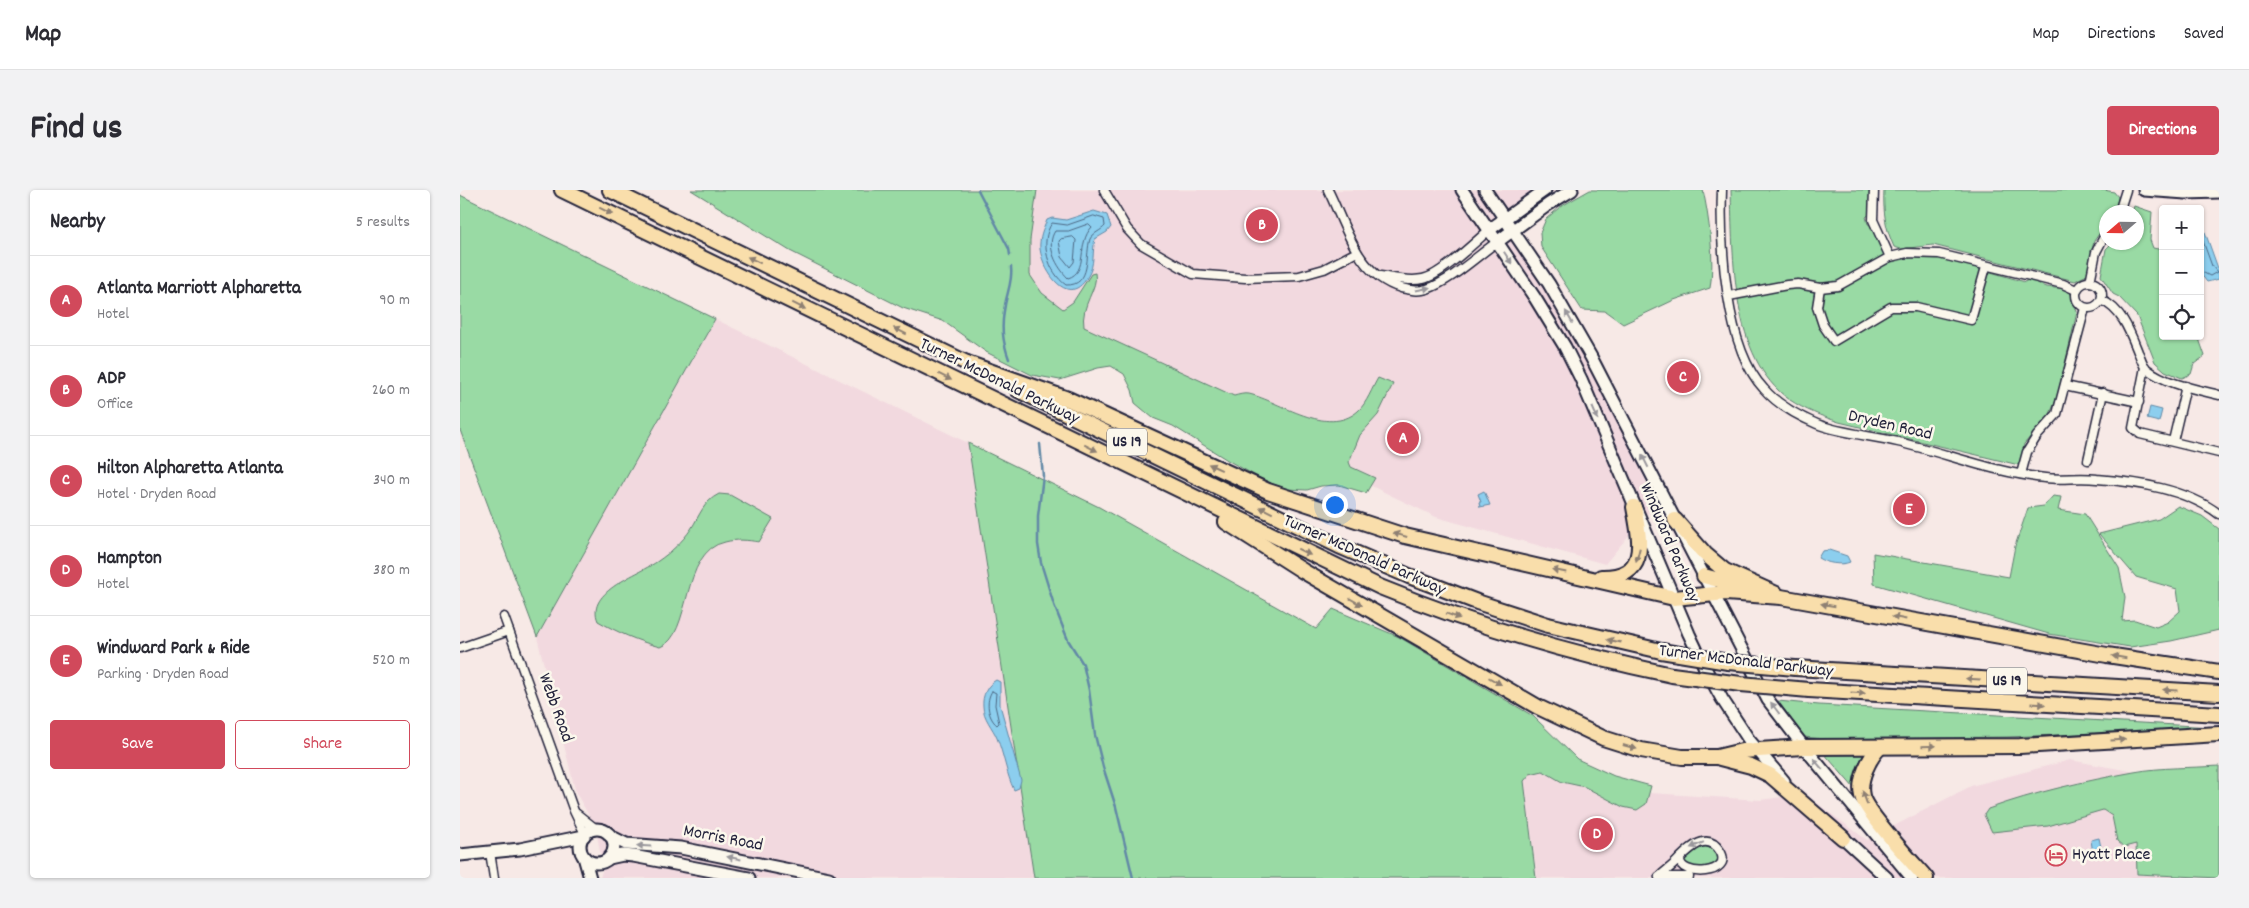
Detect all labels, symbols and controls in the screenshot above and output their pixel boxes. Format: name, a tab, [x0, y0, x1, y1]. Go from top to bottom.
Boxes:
text: Map	[25, 18, 61, 52]
text: Map	[2032, 22, 2059, 47]
text: Directions	[2087, 22, 2156, 47]
text: Saved	[2184, 22, 2224, 47]
text: Find us	[30, 105, 122, 155]
button: Directions	[2107, 106, 2219, 155]
north arrow	[2099, 205, 2144, 250]
map controls	[2159, 205, 2204, 340]
button: +	[2159, 205, 2204, 250]
pin: B	[1246, 206, 1278, 244]
one-way arrow	[599, 207, 613, 215]
text: Nearby	[50, 208, 105, 238]
text: 5 results	[356, 211, 410, 234]
button: −	[2159, 250, 2204, 295]
one-way arrow	[1503, 251, 1513, 265]
one-way arrow	[747, 256, 761, 264]
text: Atlanta Marriott Alpharetta	[97, 276, 301, 303]
one-way arrow	[1415, 285, 1430, 293]
text: A	[62, 289, 70, 312]
text: 90 m	[379, 289, 410, 312]
button: locate	[2159, 295, 2204, 340]
one-way arrow	[792, 302, 806, 310]
text: Hotel	[97, 303, 129, 326]
one-way arrow	[1564, 311, 1573, 324]
one-way arrow	[893, 326, 907, 334]
street label: Turner McDonald Parkway	[915, 332, 1084, 432]
pin: C	[1667, 358, 1699, 396]
text: ADP	[97, 366, 126, 393]
one-way arrow	[938, 373, 952, 381]
text: B	[62, 379, 70, 402]
text: 260 m	[372, 379, 410, 402]
text: Office	[97, 393, 133, 416]
street label: Dryden Road	[1845, 404, 1935, 448]
one-way arrow	[1592, 406, 1600, 420]
pin: A	[1387, 419, 1419, 457]
road number: US 19	[1107, 428, 1147, 456]
one-way arrow	[1084, 444, 1099, 452]
one-way arrow	[1641, 453, 1649, 468]
text: Hilton Alpharetta Atlanta	[97, 456, 283, 483]
one-way arrow	[1208, 463, 1222, 471]
text: C	[62, 469, 70, 492]
text: 340 m	[373, 469, 410, 492]
street label: Windward Parkway	[1633, 479, 1706, 607]
text: Hotel · Dryden Road	[97, 483, 216, 506]
pin: E	[1893, 490, 1925, 528]
your location	[1322, 492, 1348, 518]
one-way arrow	[1259, 506, 1273, 514]
street label: Turner McDonald Parkway	[1279, 509, 1450, 603]
one-way arrow	[1393, 530, 1408, 538]
text: Hampton	[97, 546, 162, 573]
one-way arrow	[1634, 547, 1642, 562]
one-way arrow	[1297, 548, 1311, 556]
text: D	[62, 559, 70, 582]
text: 380 m	[373, 559, 410, 582]
one-way arrow	[1551, 567, 1566, 575]
text: Hotel	[97, 573, 129, 596]
one-way arrow	[1349, 598, 1364, 606]
one-way arrow	[1820, 601, 1836, 609]
one-way arrow	[1446, 613, 1461, 620]
one-way arrow	[1891, 614, 1907, 622]
text: Windward Park & Ride	[97, 636, 250, 663]
one-way arrow	[1606, 637, 1621, 645]
street label: Turner McDonald Parkway	[1657, 639, 1835, 685]
text: E	[62, 649, 70, 672]
text: 520 m	[372, 649, 410, 672]
one-way arrow	[2110, 653, 2126, 661]
text: Parking · Dryden Road	[97, 663, 229, 686]
road number: US 19	[1987, 668, 2027, 694]
street label: Webb Road	[531, 670, 579, 746]
one-way arrow	[1965, 675, 1981, 683]
one-way arrow	[1488, 677, 1502, 685]
one-way arrow	[2162, 686, 2178, 694]
one-way arrow	[1850, 690, 1866, 698]
one-way arrow	[2030, 700, 2046, 708]
one-way arrow	[1769, 702, 1780, 715]
button: Save	[50, 720, 225, 769]
button: Share	[235, 720, 410, 769]
one-way arrow	[2110, 735, 2126, 743]
one-way arrow	[1921, 742, 1937, 750]
one-way arrow	[1623, 743, 1638, 751]
one-way arrow	[1813, 758, 1824, 770]
one-way arrow	[1860, 790, 1868, 805]
pin: D	[1581, 815, 1613, 853]
street label: Morris Road	[681, 819, 765, 859]
one-way arrow	[1689, 840, 1704, 849]
one-way arrow	[636, 842, 652, 850]
hotel icon: Hyatt Place	[2044, 843, 2068, 867]
place label: Hyatt Place	[2072, 843, 2150, 868]
one-way arrow	[725, 854, 741, 862]

